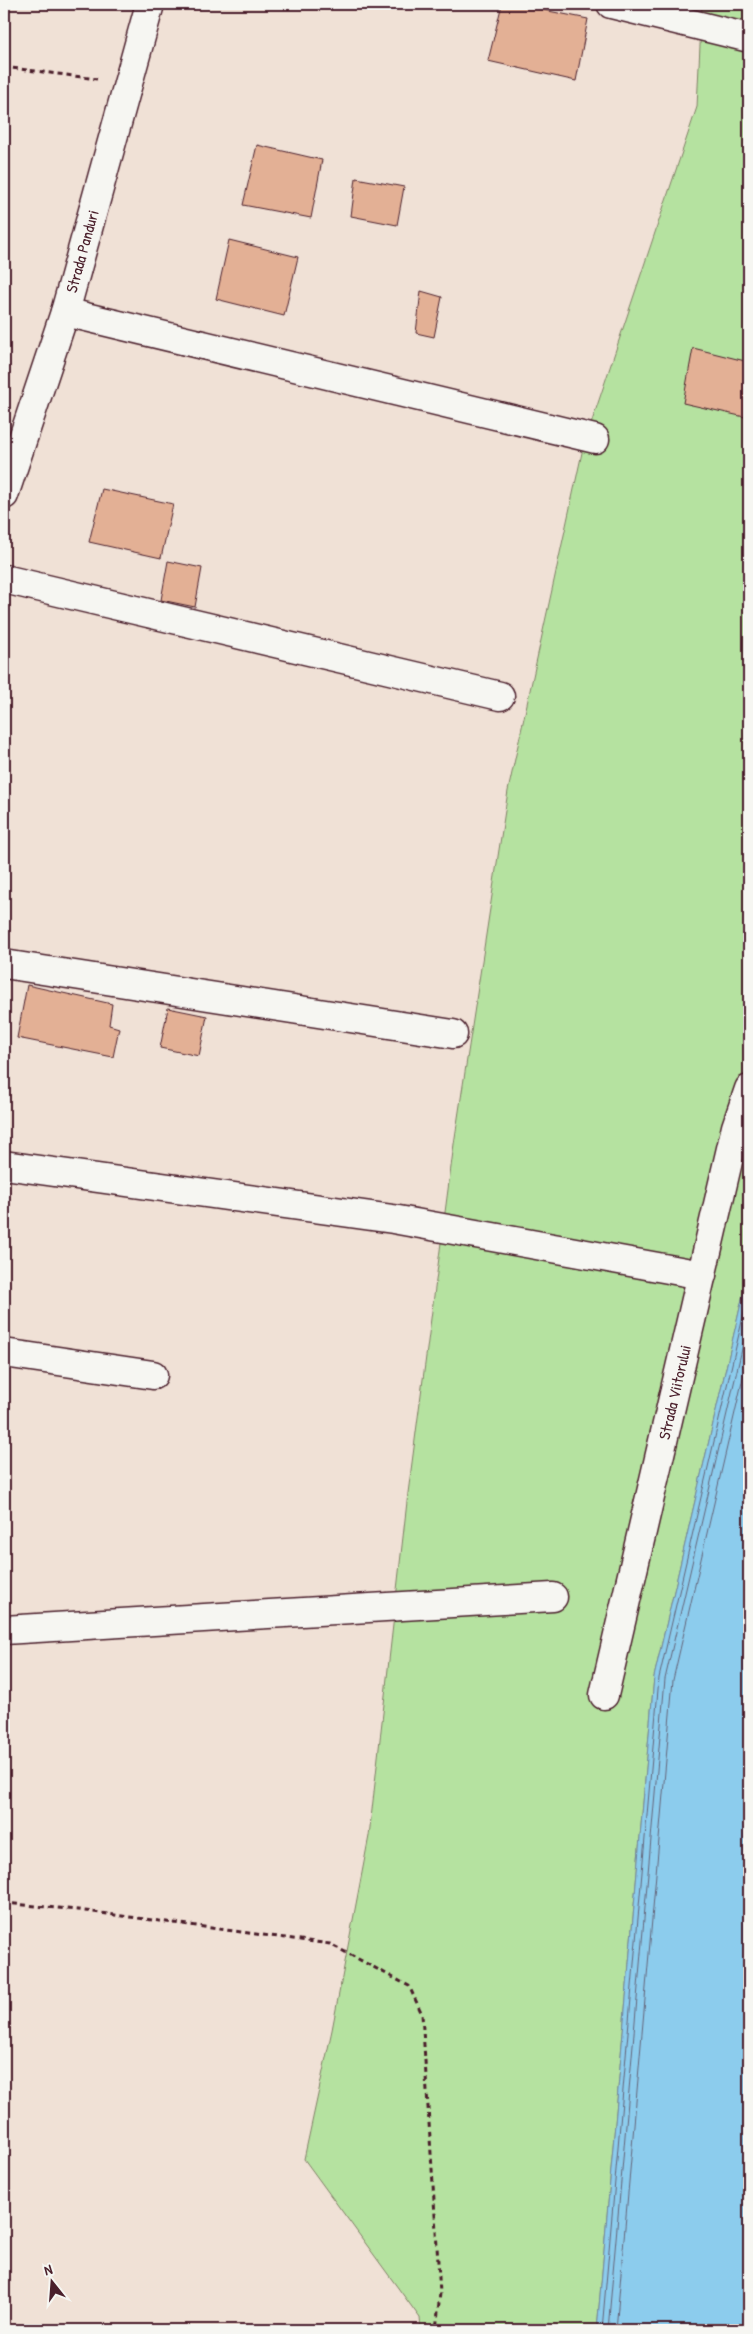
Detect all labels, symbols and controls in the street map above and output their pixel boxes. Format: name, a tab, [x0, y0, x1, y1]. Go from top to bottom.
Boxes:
street label: Strada Panduri	[60, 207, 104, 295]
street label: Strada Viitorului	[653, 1343, 696, 1442]
north arrow	[28, 2256, 78, 2306]
text: N	[42, 2259, 55, 2279]

